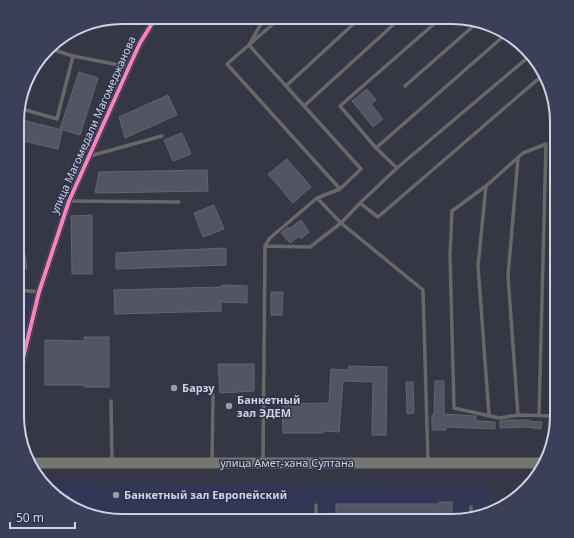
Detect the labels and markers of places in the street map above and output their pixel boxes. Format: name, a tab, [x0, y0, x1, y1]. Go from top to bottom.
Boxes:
place label: Барзу	[182, 380, 215, 395]
marker: Барзу	[169, 383, 179, 393]
place label: Банкетный зал ЭДЕМ	[237, 392, 300, 420]
marker: Банкетный зал ЭДЕМ	[224, 401, 234, 411]
place label: Банкетный зал Европейский	[124, 487, 287, 502]
marker: Банкетный зал Европейский	[111, 490, 121, 500]

